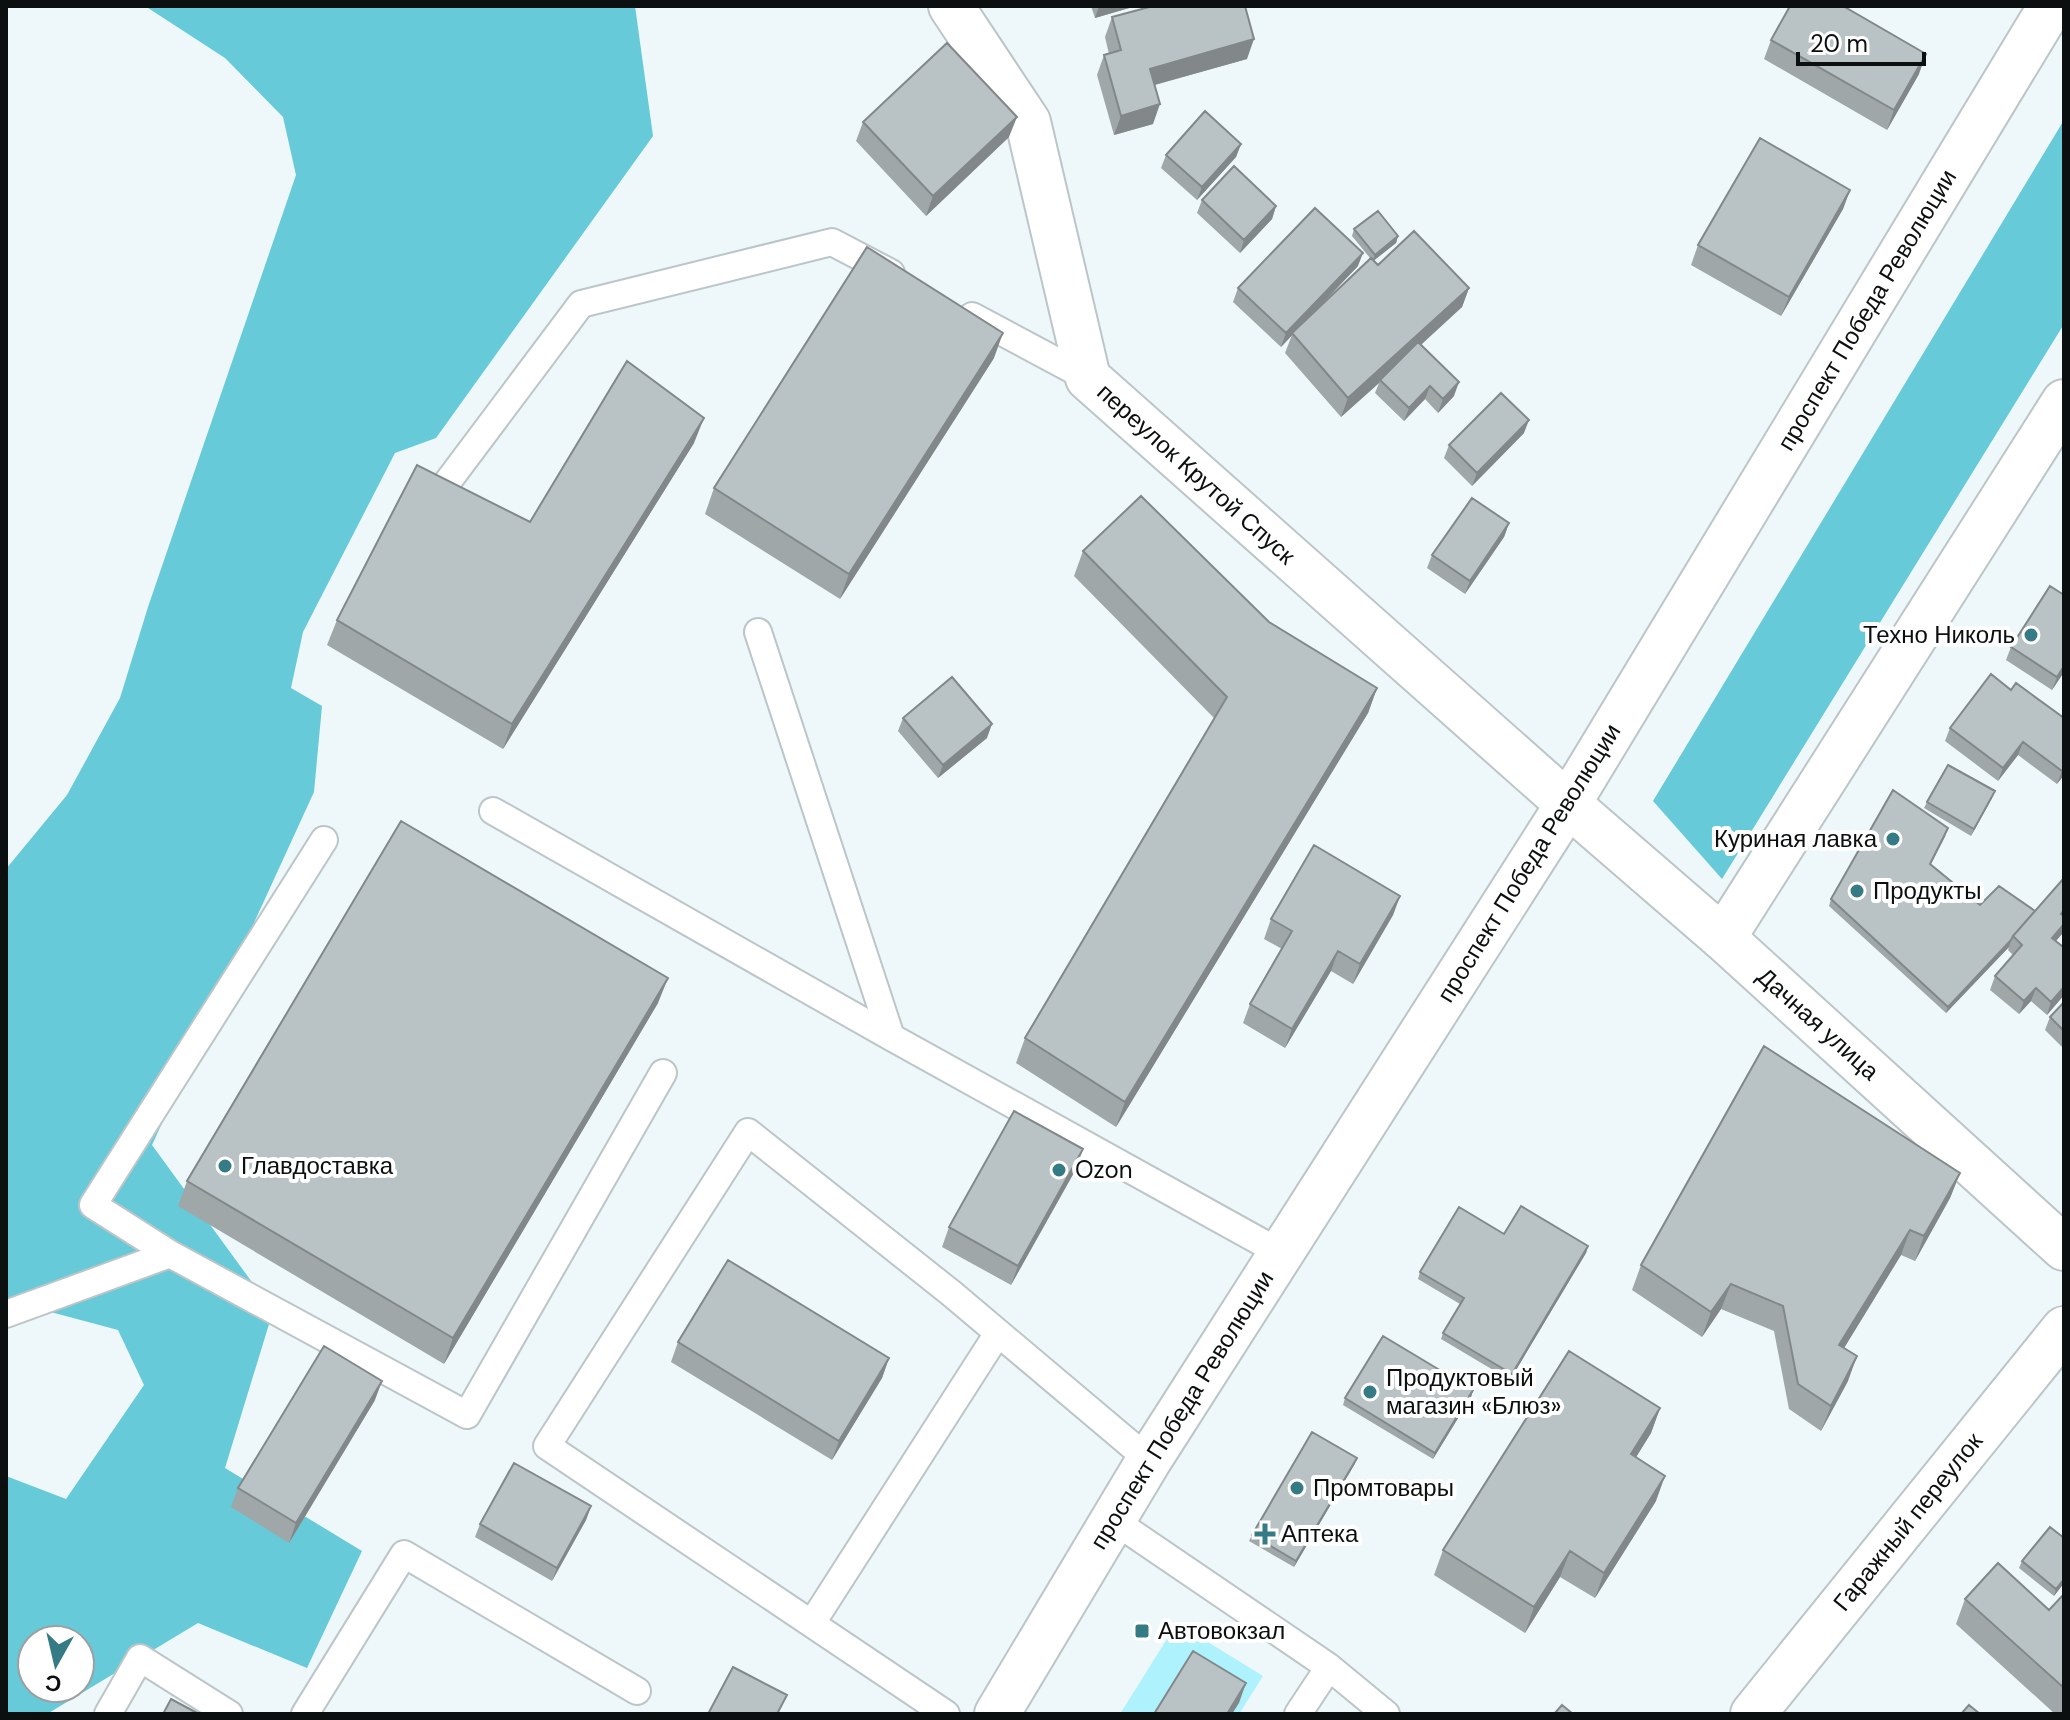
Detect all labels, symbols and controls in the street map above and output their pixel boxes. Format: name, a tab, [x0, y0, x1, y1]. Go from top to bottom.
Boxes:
scale bar	[1798, 16, 1924, 66]
text: 20 m	[1810, 28, 1868, 59]
street label: проспект Победа Революции	[1770, 163, 1963, 456]
street label: переулок Крутой Спуск	[1091, 376, 1302, 571]
place label: Техно Николь	[1863, 619, 2015, 650]
marker: Техно Николь	[2022, 626, 2040, 644]
street label: проспект Победа Революции	[1430, 718, 1627, 1008]
place label: Куриная лавка	[1714, 823, 1878, 854]
marker: Куриная лавка	[1884, 830, 1902, 848]
place label: Продукты	[1873, 875, 1981, 906]
marker: Продукты	[1848, 882, 1866, 900]
street label: Дачная улица	[1751, 961, 1886, 1087]
place label: Главдоставка	[241, 1150, 394, 1181]
place label: Ozon	[1075, 1154, 1133, 1185]
marker: Главдоставка	[216, 1157, 234, 1175]
marker: Ozon	[1050, 1161, 1068, 1179]
street label: проспект Победа Революции	[1083, 1265, 1280, 1555]
place label: Продуктовый магазин «Блюз»	[1386, 1362, 1561, 1421]
marker: Продуктовый магазин «Блюз»	[1361, 1383, 1379, 1401]
street label: Гаражный переулок	[1826, 1426, 1989, 1617]
place label: Промтовары	[1313, 1472, 1454, 1503]
marker: Промтовары	[1288, 1479, 1306, 1497]
place label: Аптека	[1281, 1518, 1359, 1549]
marker: Аптека	[1256, 1525, 1274, 1543]
place label: Автовокзал	[1158, 1615, 1285, 1646]
marker: Автовокзал	[1133, 1622, 1151, 1640]
north arrow	[16, 1624, 96, 1704]
text: С	[43, 1668, 63, 1699]

